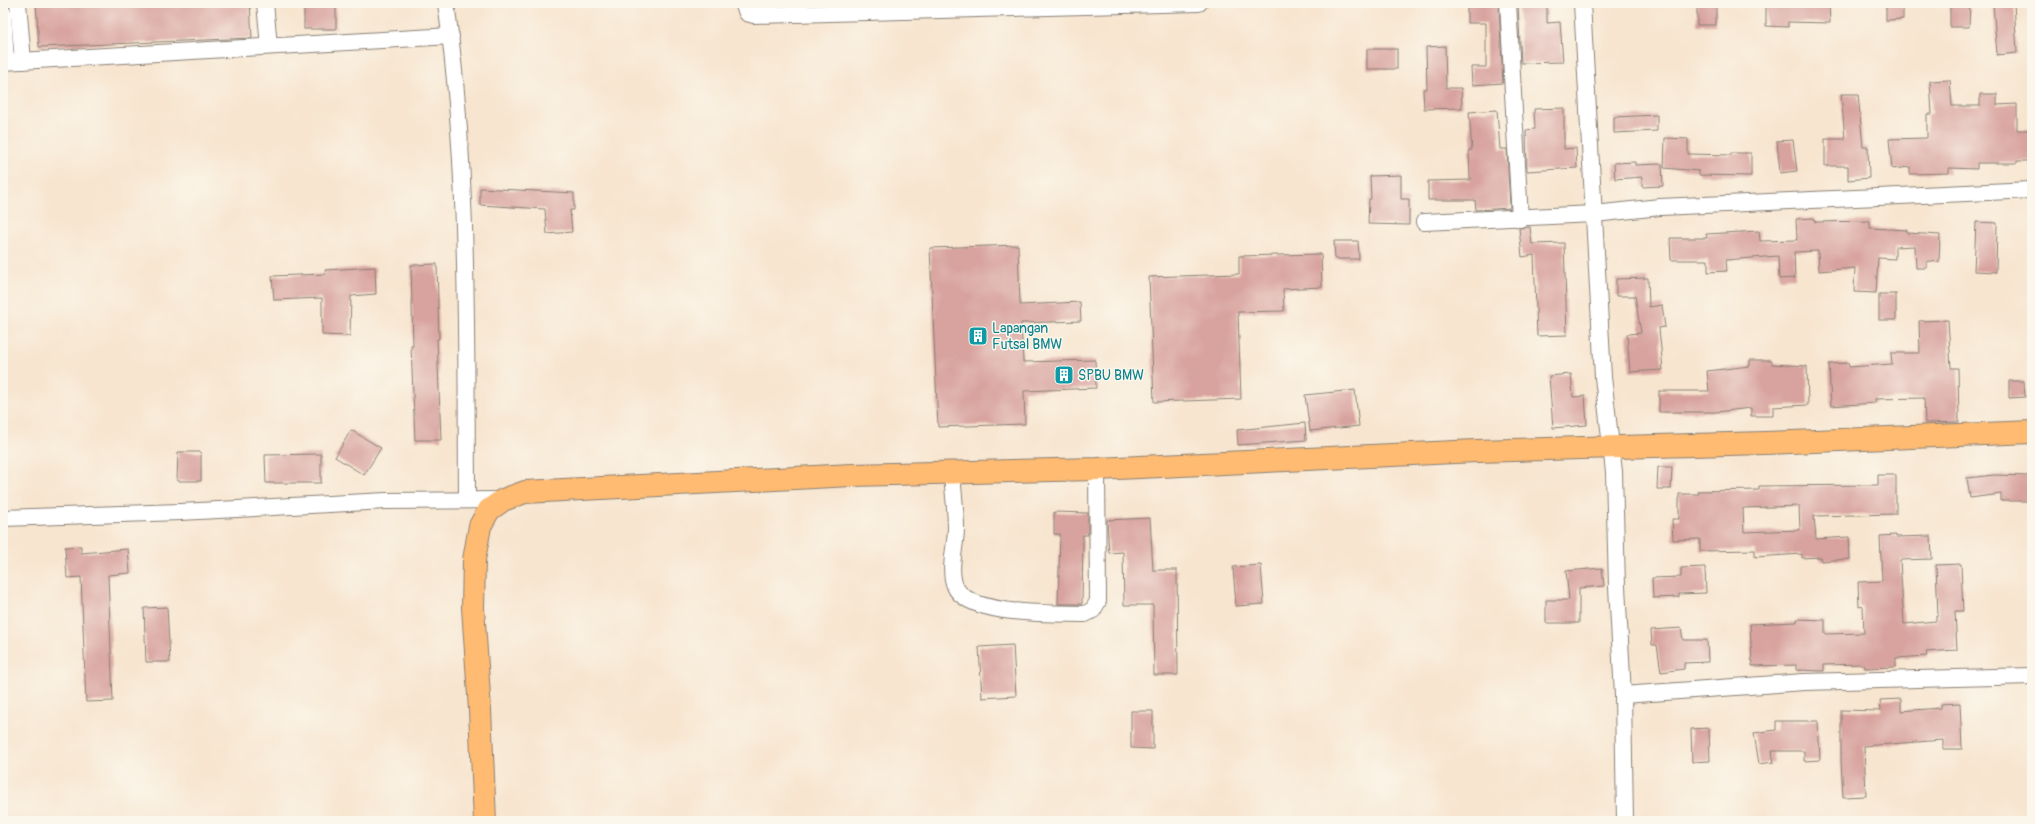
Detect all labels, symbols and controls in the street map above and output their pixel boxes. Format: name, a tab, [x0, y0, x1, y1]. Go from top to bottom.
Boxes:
place label: Lapangan Futsal BMW	[992, 320, 1062, 353]
building icon: Lapangan Futsal BMW	[967, 325, 989, 347]
building icon: SPBU BMW	[1053, 364, 1075, 386]
place label: SPBU BMW	[1078, 367, 1144, 384]

